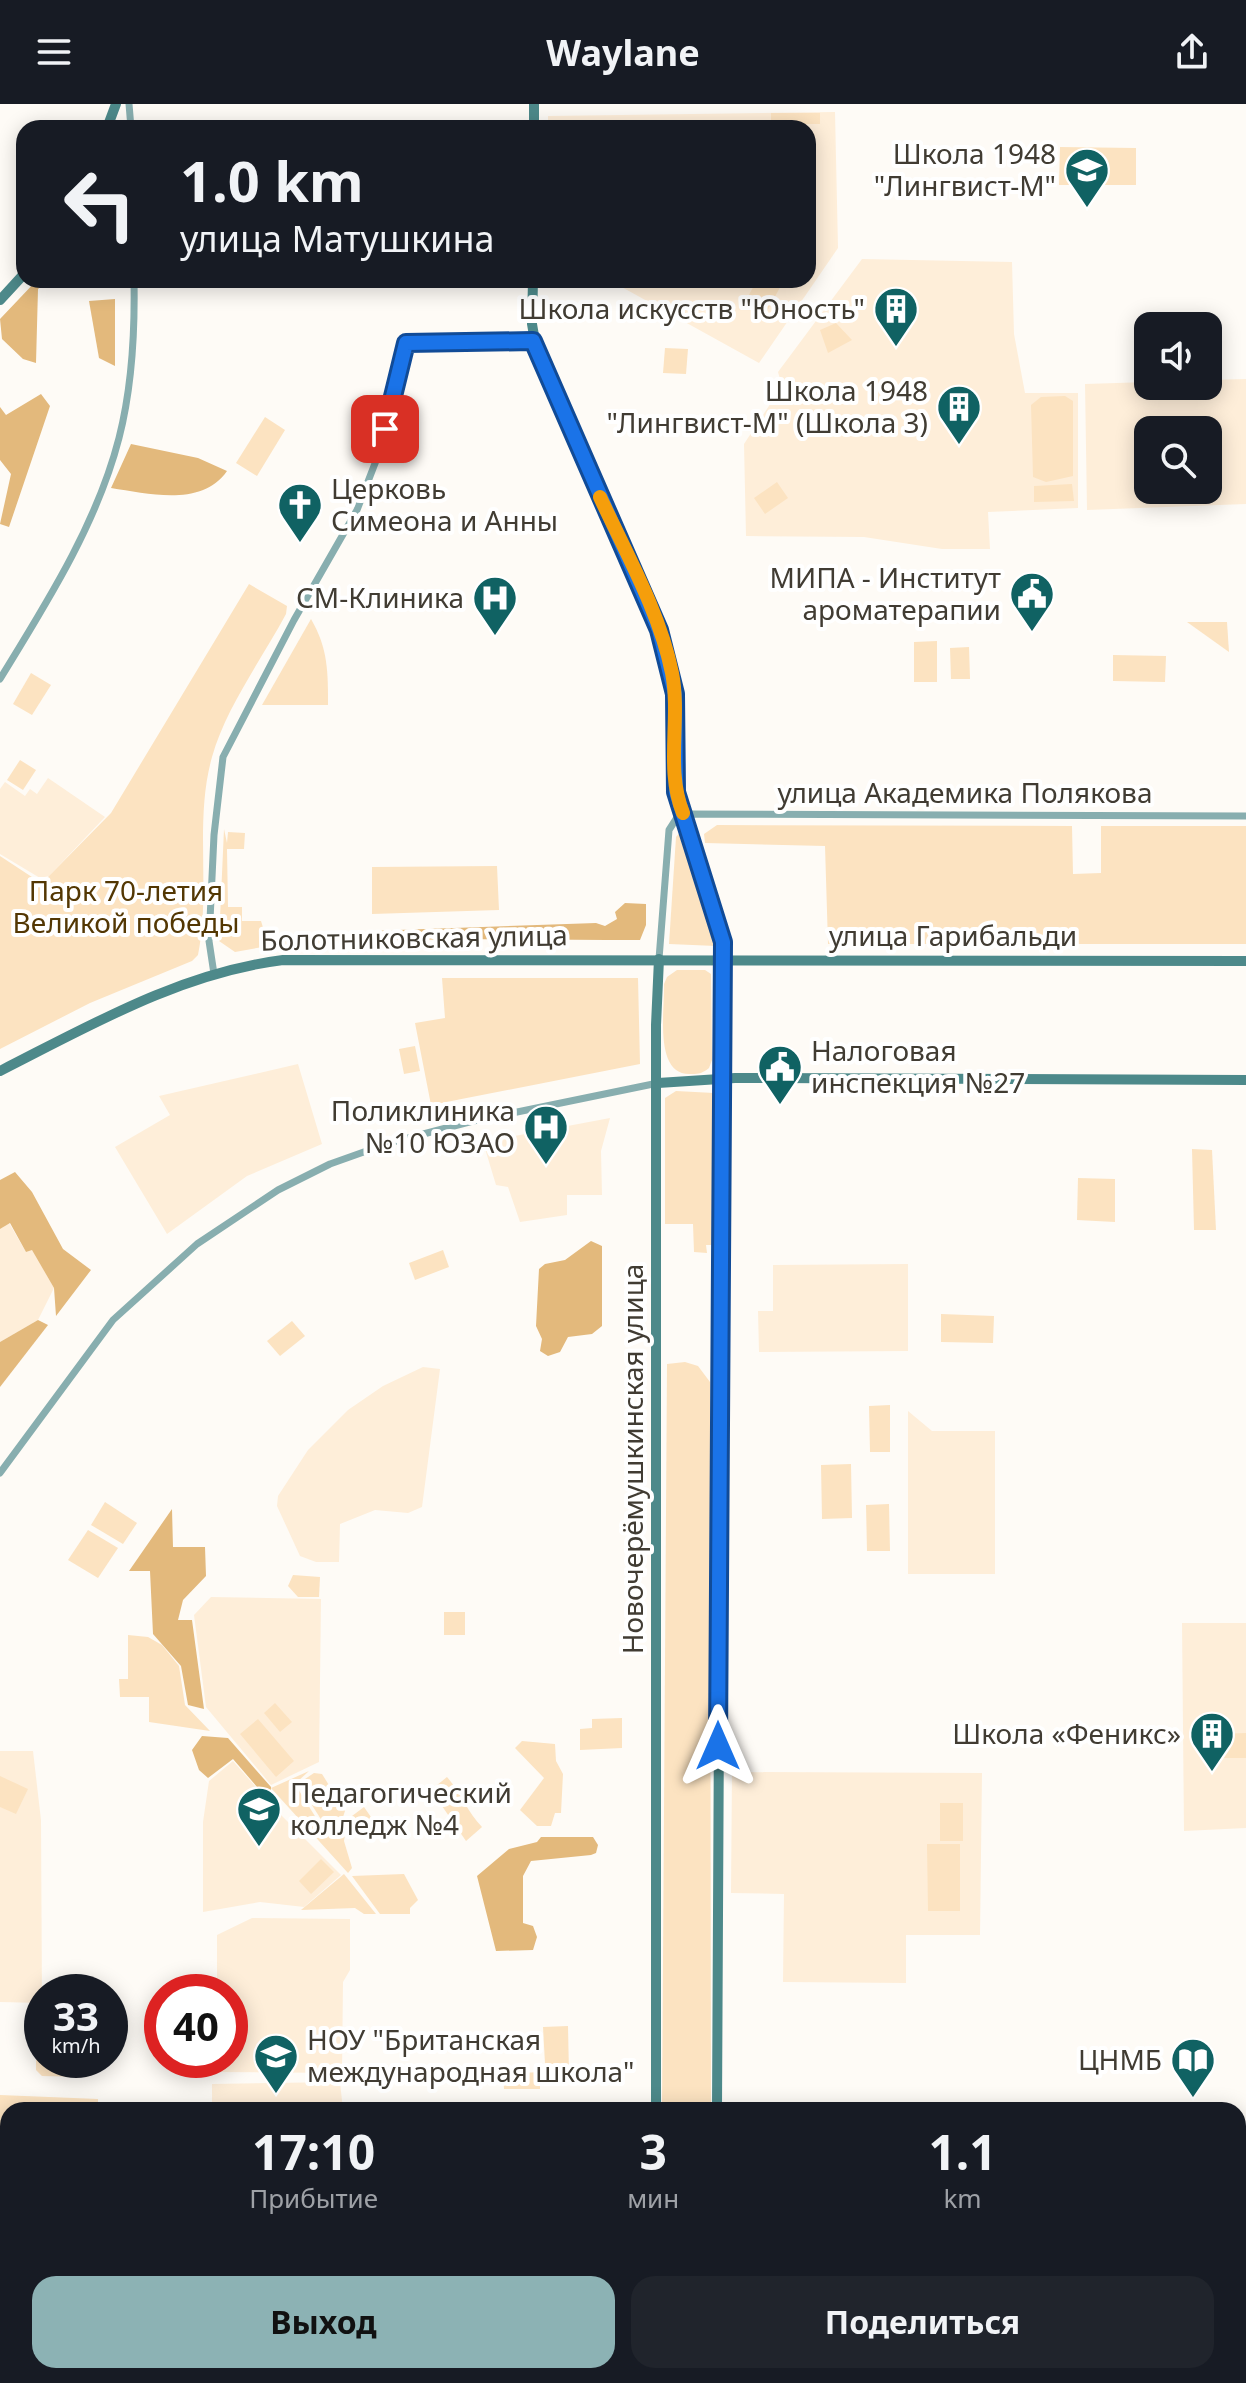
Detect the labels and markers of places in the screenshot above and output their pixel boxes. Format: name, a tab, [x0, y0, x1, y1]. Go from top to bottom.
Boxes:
place label: Школа 1948 "Лингвист-М"	[874, 134, 1056, 204]
school or university icon: Школа 1948 "Лингвист-М"	[1063, 146, 1111, 209]
building icon: Школа искусств "Юность"	[872, 285, 920, 348]
place label: Школа искусств "Юность"	[518, 289, 865, 327]
place label: Школа 1948 "Лингвист-М" (Школа 3)	[606, 371, 928, 441]
building icon: Школа 1948 "Лингвист-М" (Школа 3)	[935, 383, 983, 446]
pin	[351, 395, 419, 463]
place label: Церковь Симеона и Анны	[331, 469, 558, 539]
church icon: Церковь Симеона и Анны	[276, 481, 324, 544]
place label: МИПА - Институт ароматерапии	[770, 558, 1001, 628]
public building icon: МИПА - Институт ароматерапии	[1008, 570, 1056, 633]
hospital icon: СМ-Клиника	[471, 574, 519, 637]
place label: СМ-Клиника	[296, 578, 464, 616]
place label: Налоговая инспекция №27	[811, 1031, 1025, 1101]
public building icon: Налоговая инспекция №27	[756, 1043, 804, 1106]
place label: Поликлиника №10 ЮЗАО	[331, 1091, 515, 1161]
hospital icon: Поликлиника №10 ЮЗАО	[522, 1103, 570, 1166]
building icon: Школа «Феникс»	[1188, 1710, 1236, 1773]
place label: Школа «Феникс»	[952, 1714, 1181, 1752]
place label: Педагогический колледж №4	[290, 1773, 512, 1843]
school or university icon: Педагогический колледж №4	[235, 1785, 283, 1848]
place label: НОУ "Британская международная школа"	[307, 2020, 634, 2090]
school or university icon: НОУ "Британская международная школа"	[252, 2032, 300, 2095]
library icon: ЦНМБ	[1169, 2036, 1217, 2099]
place label: ЦНМБ	[1078, 2040, 1162, 2078]

